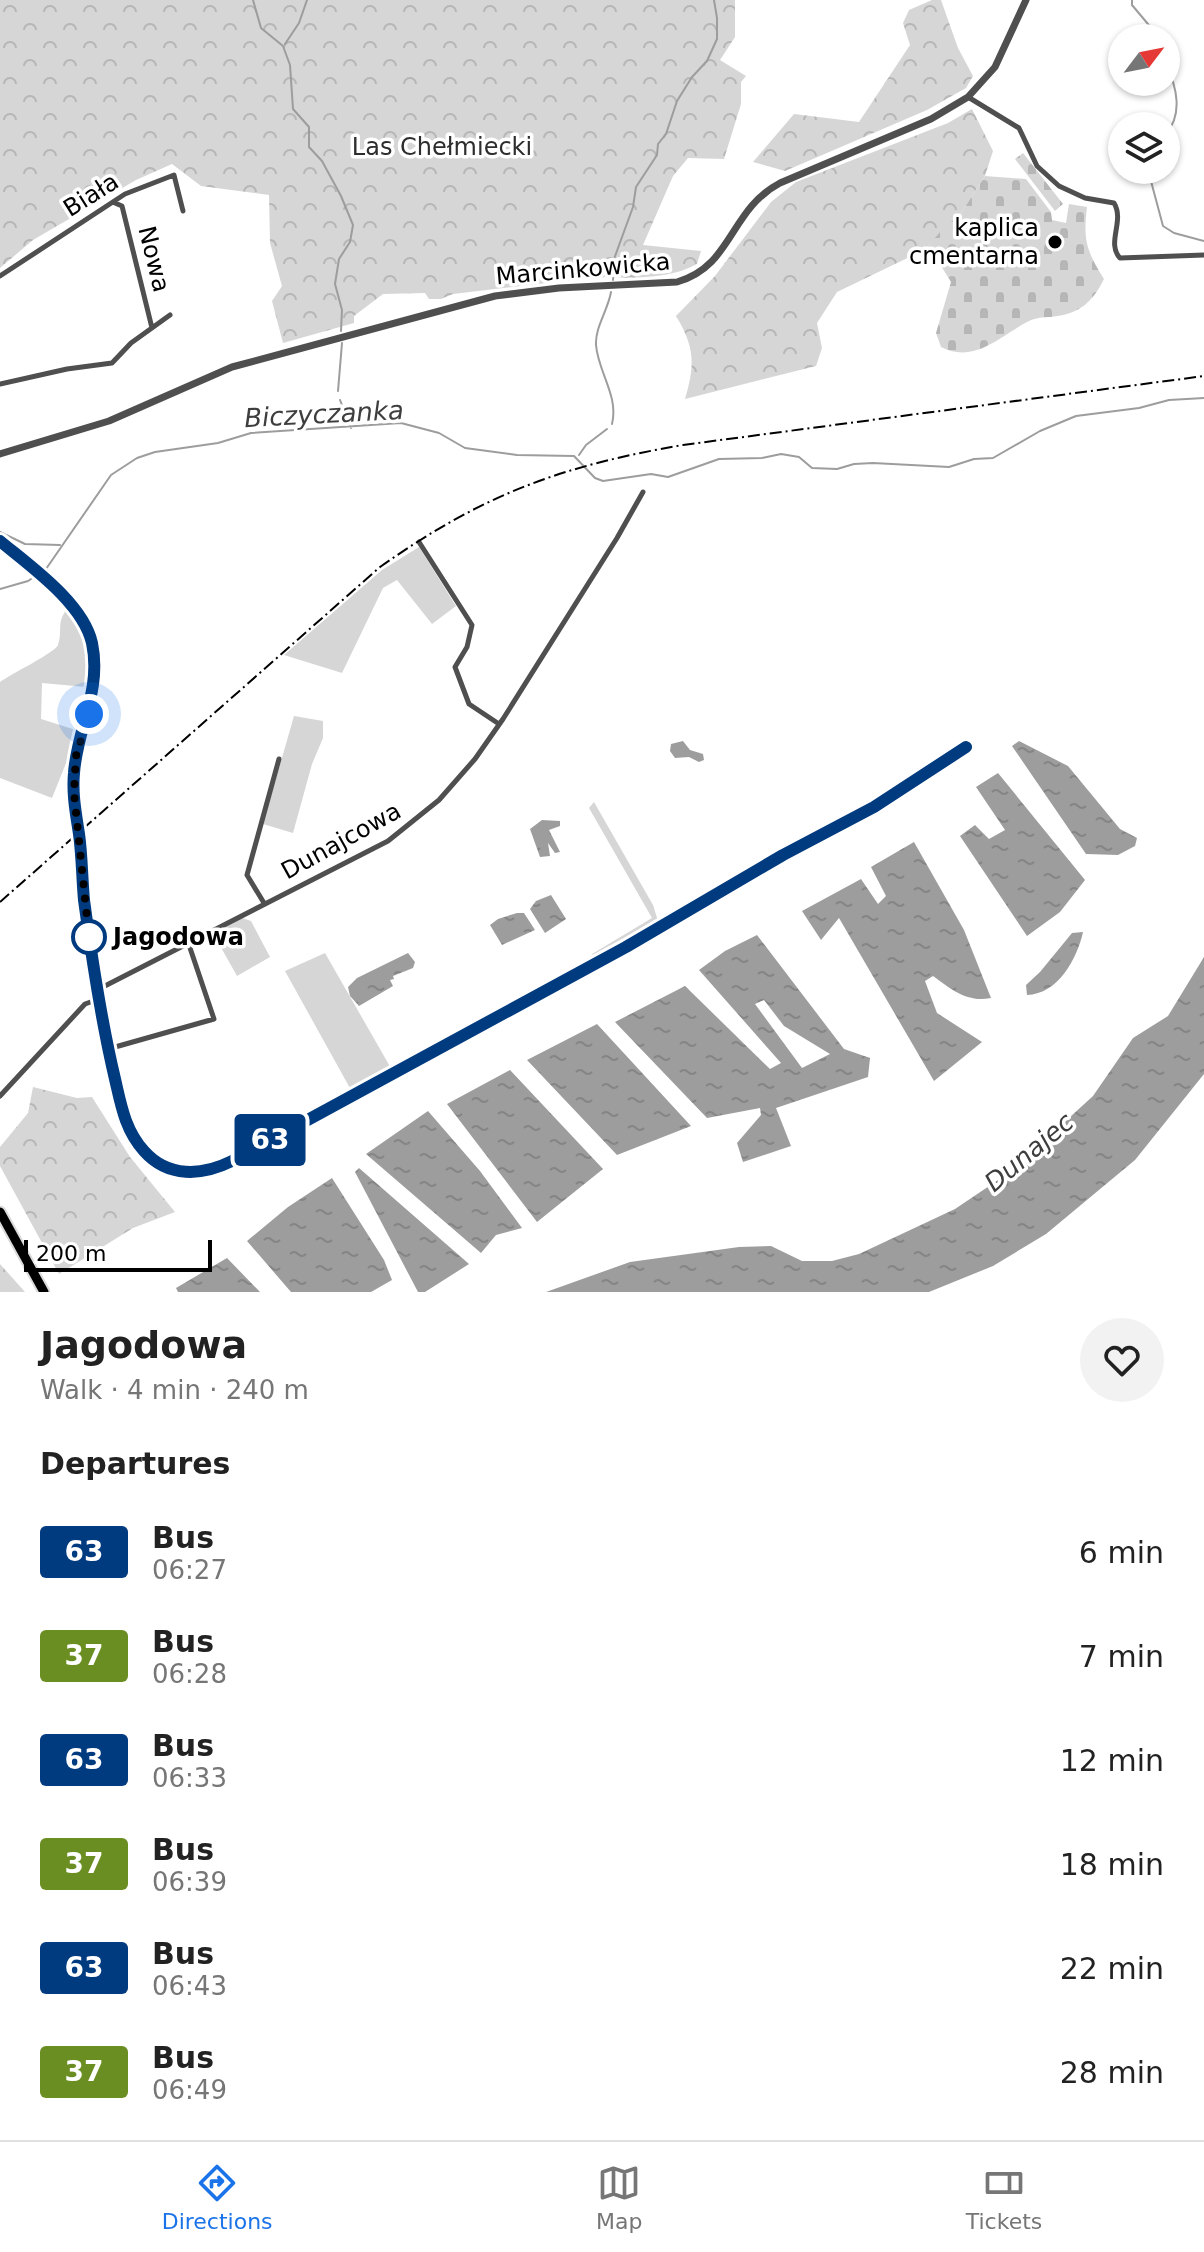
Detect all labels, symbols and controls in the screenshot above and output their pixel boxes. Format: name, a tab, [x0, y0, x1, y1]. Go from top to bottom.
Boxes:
north arrow	[1108, 24, 1180, 96]
map controls	[1108, 24, 1180, 184]
button: layers	[1108, 112, 1180, 184]
park label: Las Chełmiecki	[352, 133, 532, 161]
street label: Biała	[58, 167, 124, 223]
place label: kaplica cmentarna	[909, 214, 1039, 270]
street label: Nowa	[132, 223, 176, 295]
marker: kaplica cmentarna	[1046, 233, 1064, 251]
street label: Marcinkowicka	[494, 247, 672, 291]
water label: Biczyczanka	[243, 395, 405, 433]
your location	[69, 694, 109, 734]
street label: Dunajcowa	[276, 797, 406, 885]
marker: Jagodowa	[72, 920, 106, 954]
place label: Jagodowa	[111, 923, 244, 951]
water label: Dunajec	[979, 1106, 1079, 1198]
line badge: 63	[234, 1114, 306, 1166]
text: 63	[251, 1123, 289, 1156]
scale bar	[24, 1236, 212, 1272]
text: 200 m	[36, 1241, 106, 1266]
button: heart	[1080, 1318, 1164, 1402]
text: Jagodowa	[40, 1323, 247, 1367]
text: Walk · 4 min · 240 m	[40, 1375, 309, 1405]
text: Departures	[40, 1446, 230, 1481]
text: Bus	[152, 1520, 214, 1555]
text: 63	[65, 1535, 103, 1568]
text: 6 min	[1079, 1535, 1164, 1570]
text: 06:27	[152, 1555, 227, 1585]
text: Bus	[152, 1624, 214, 1659]
text: 37	[65, 1639, 103, 1672]
text: 7 min	[1079, 1639, 1164, 1674]
text: 06:28	[152, 1659, 227, 1689]
text: Bus	[152, 1728, 214, 1763]
text: 63	[65, 1743, 103, 1776]
text: 12 min	[1060, 1743, 1164, 1778]
text: 06:33	[152, 1763, 227, 1793]
text: Bus	[152, 1832, 214, 1867]
text: 37	[65, 1847, 103, 1880]
text: 18 min	[1060, 1847, 1164, 1882]
text: 06:39	[152, 1867, 227, 1897]
text: Bus	[152, 1936, 214, 1971]
text: 63	[65, 1951, 103, 1984]
text: 22 min	[1060, 1951, 1164, 1986]
text: 06:43	[152, 1971, 227, 2001]
text: Bus	[152, 2040, 214, 2075]
text: 37	[65, 2055, 103, 2088]
text: 28 min	[1060, 2055, 1164, 2090]
text: 06:49	[152, 2075, 227, 2105]
tab: Directions	[162, 2161, 273, 2234]
tab: Map	[596, 2161, 642, 2234]
tab: Tickets	[966, 2161, 1042, 2234]

